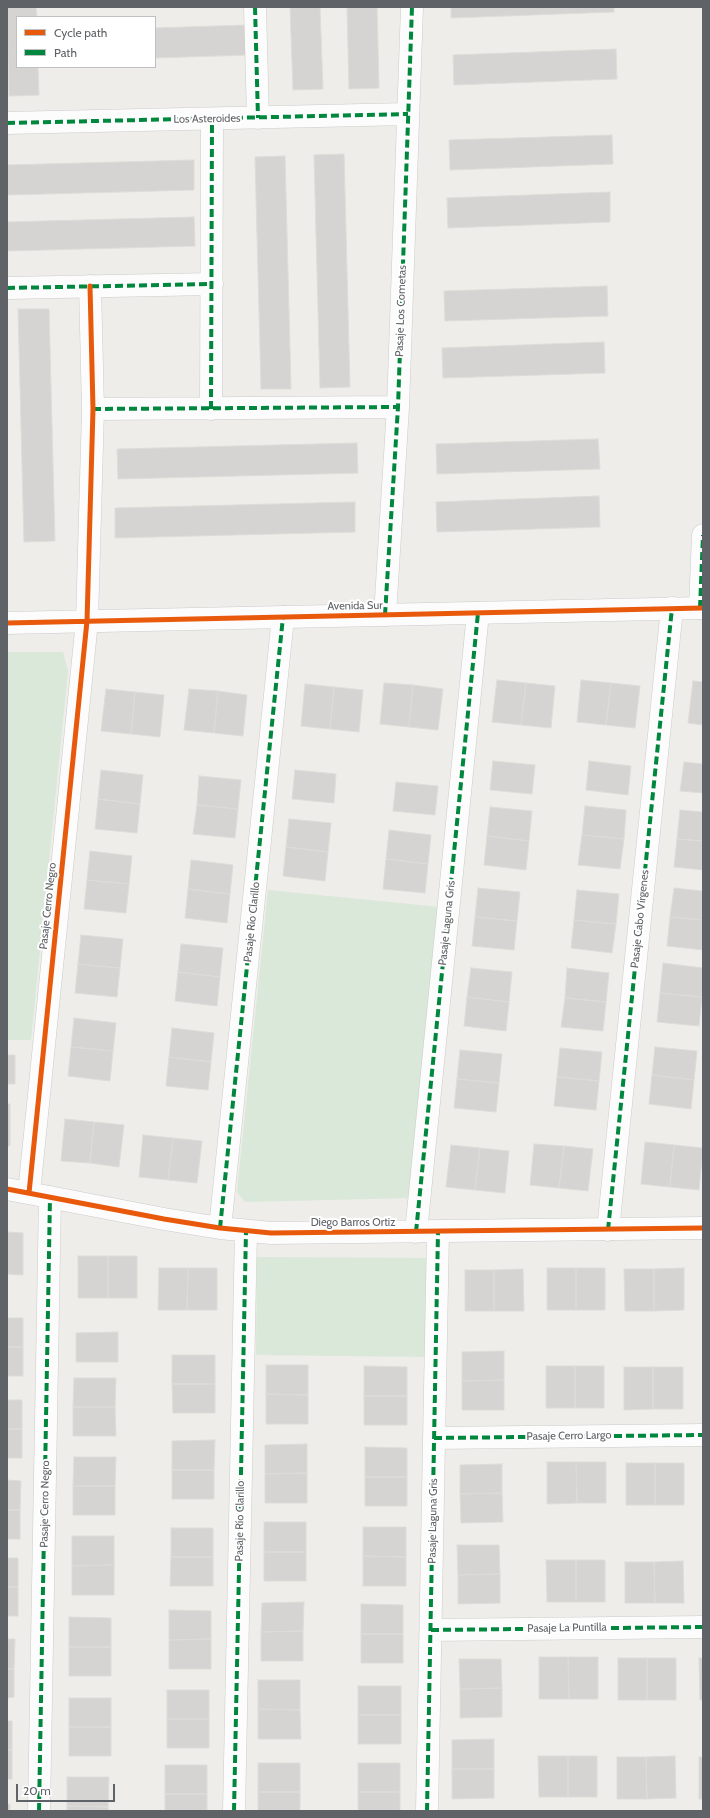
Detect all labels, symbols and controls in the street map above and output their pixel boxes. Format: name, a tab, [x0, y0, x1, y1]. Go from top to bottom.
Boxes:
legend	[16, 16, 156, 68]
text: Cycle path	[54, 25, 107, 40]
text: Path	[54, 45, 77, 60]
street label: Los Asteroides	[173, 112, 241, 126]
street label: Pasaje Los Cometas	[393, 265, 409, 357]
street label: Avenida Sur	[327, 599, 383, 613]
street label: Pasaje Cerro Negro	[37, 862, 59, 950]
street label: Pasaje Cabo Vírgenes	[628, 869, 652, 969]
street label: Pasaje Laguna Gris	[436, 880, 458, 966]
street label: Pasaje Río Clarillo	[241, 881, 263, 963]
street label: Diego Barros Ortiz	[311, 1216, 395, 1230]
street label: Pasaje Cerro Largo	[526, 1429, 612, 1443]
street label: Pasaje Cerro Negro	[38, 1460, 52, 1548]
street label: Pasaje Laguna Gris	[426, 1478, 440, 1564]
street label: Pasaje Río Clarillo	[233, 1481, 247, 1561]
street label: Pasaje La Puntilla	[527, 1621, 607, 1635]
scale bar	[18, 1776, 117, 1802]
text: 20 m	[23, 1783, 51, 1798]

